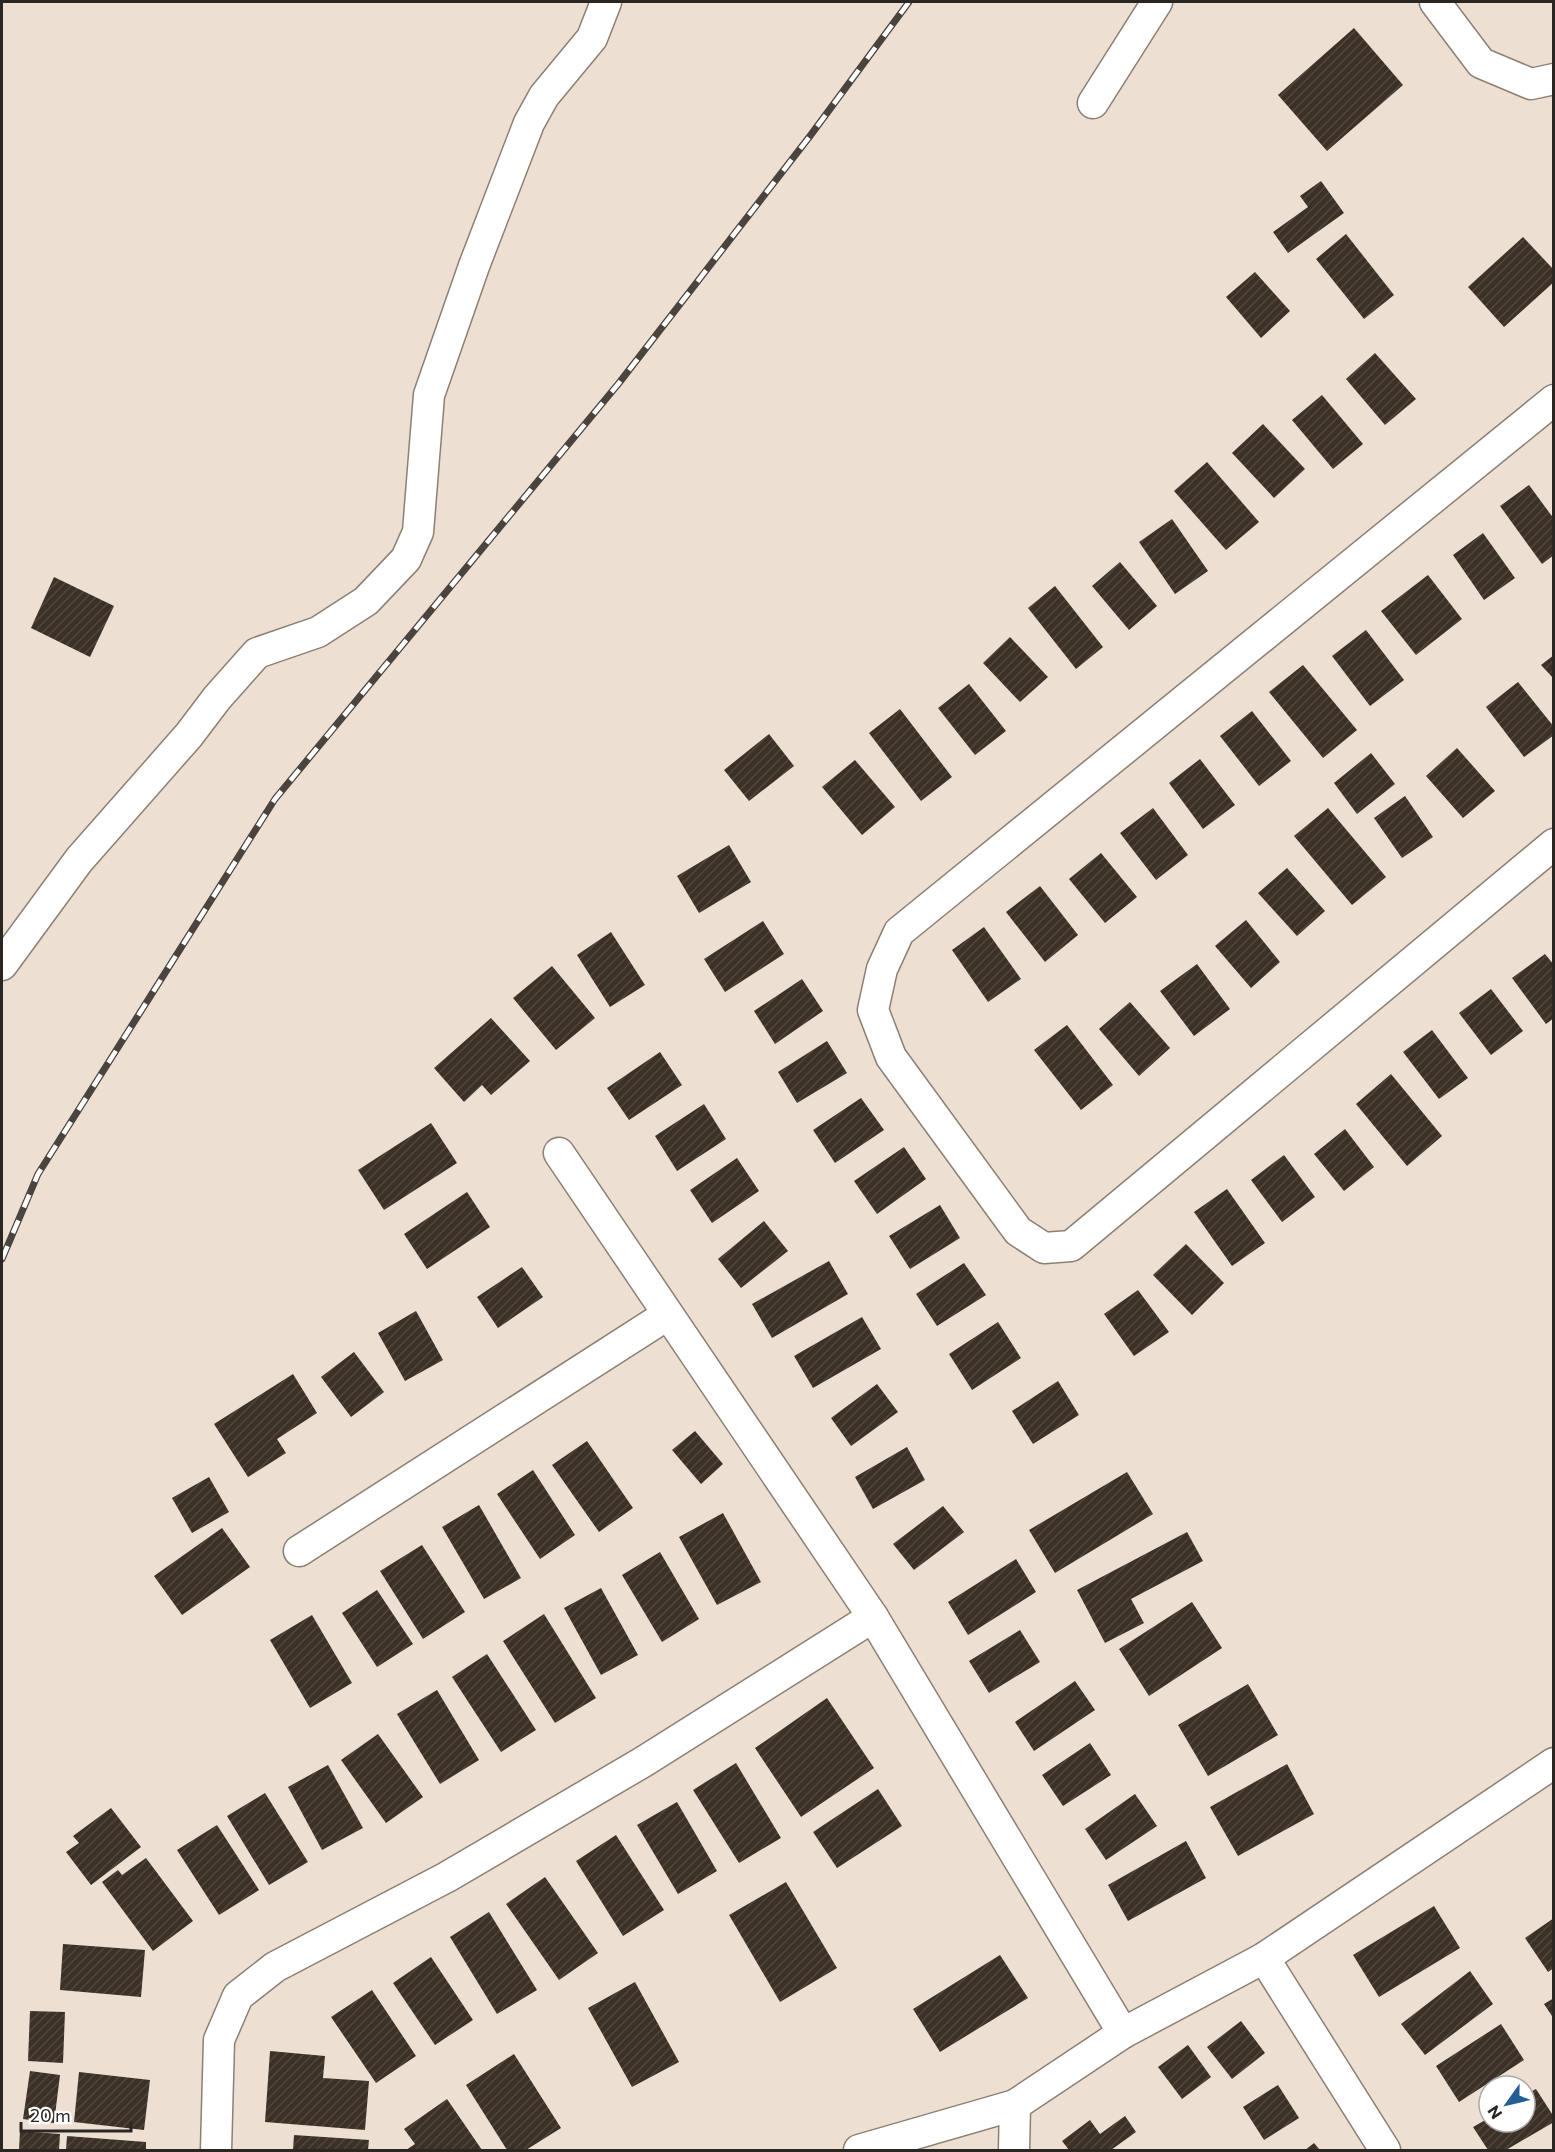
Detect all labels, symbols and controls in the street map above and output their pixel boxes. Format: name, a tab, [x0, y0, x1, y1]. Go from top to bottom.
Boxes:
north arrow	[1477, 2074, 1537, 2134]
scale bar	[21, 2095, 130, 2133]
text: N	[1483, 2102, 1505, 2123]
text: 20 m	[30, 2104, 71, 2126]

